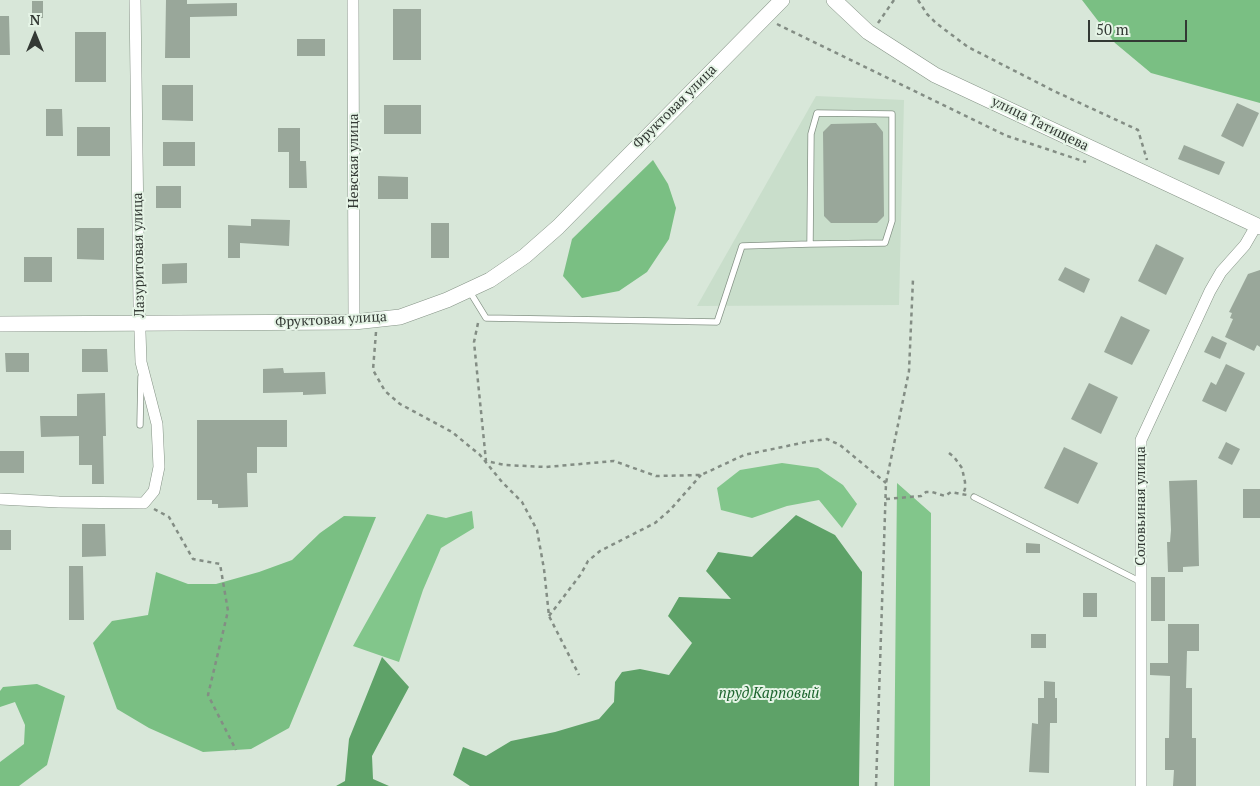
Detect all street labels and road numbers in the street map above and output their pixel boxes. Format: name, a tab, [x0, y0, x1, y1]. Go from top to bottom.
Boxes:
street label: Фруктовая улица	[630, 62, 720, 152]
street label: улица Татищева	[989, 93, 1091, 155]
street label: Невская улица	[346, 113, 362, 209]
street label: Лазуритовая улица	[130, 192, 148, 318]
street label: Фруктовая улица	[275, 309, 387, 331]
street label: Соловьиная улица	[1133, 446, 1149, 566]

